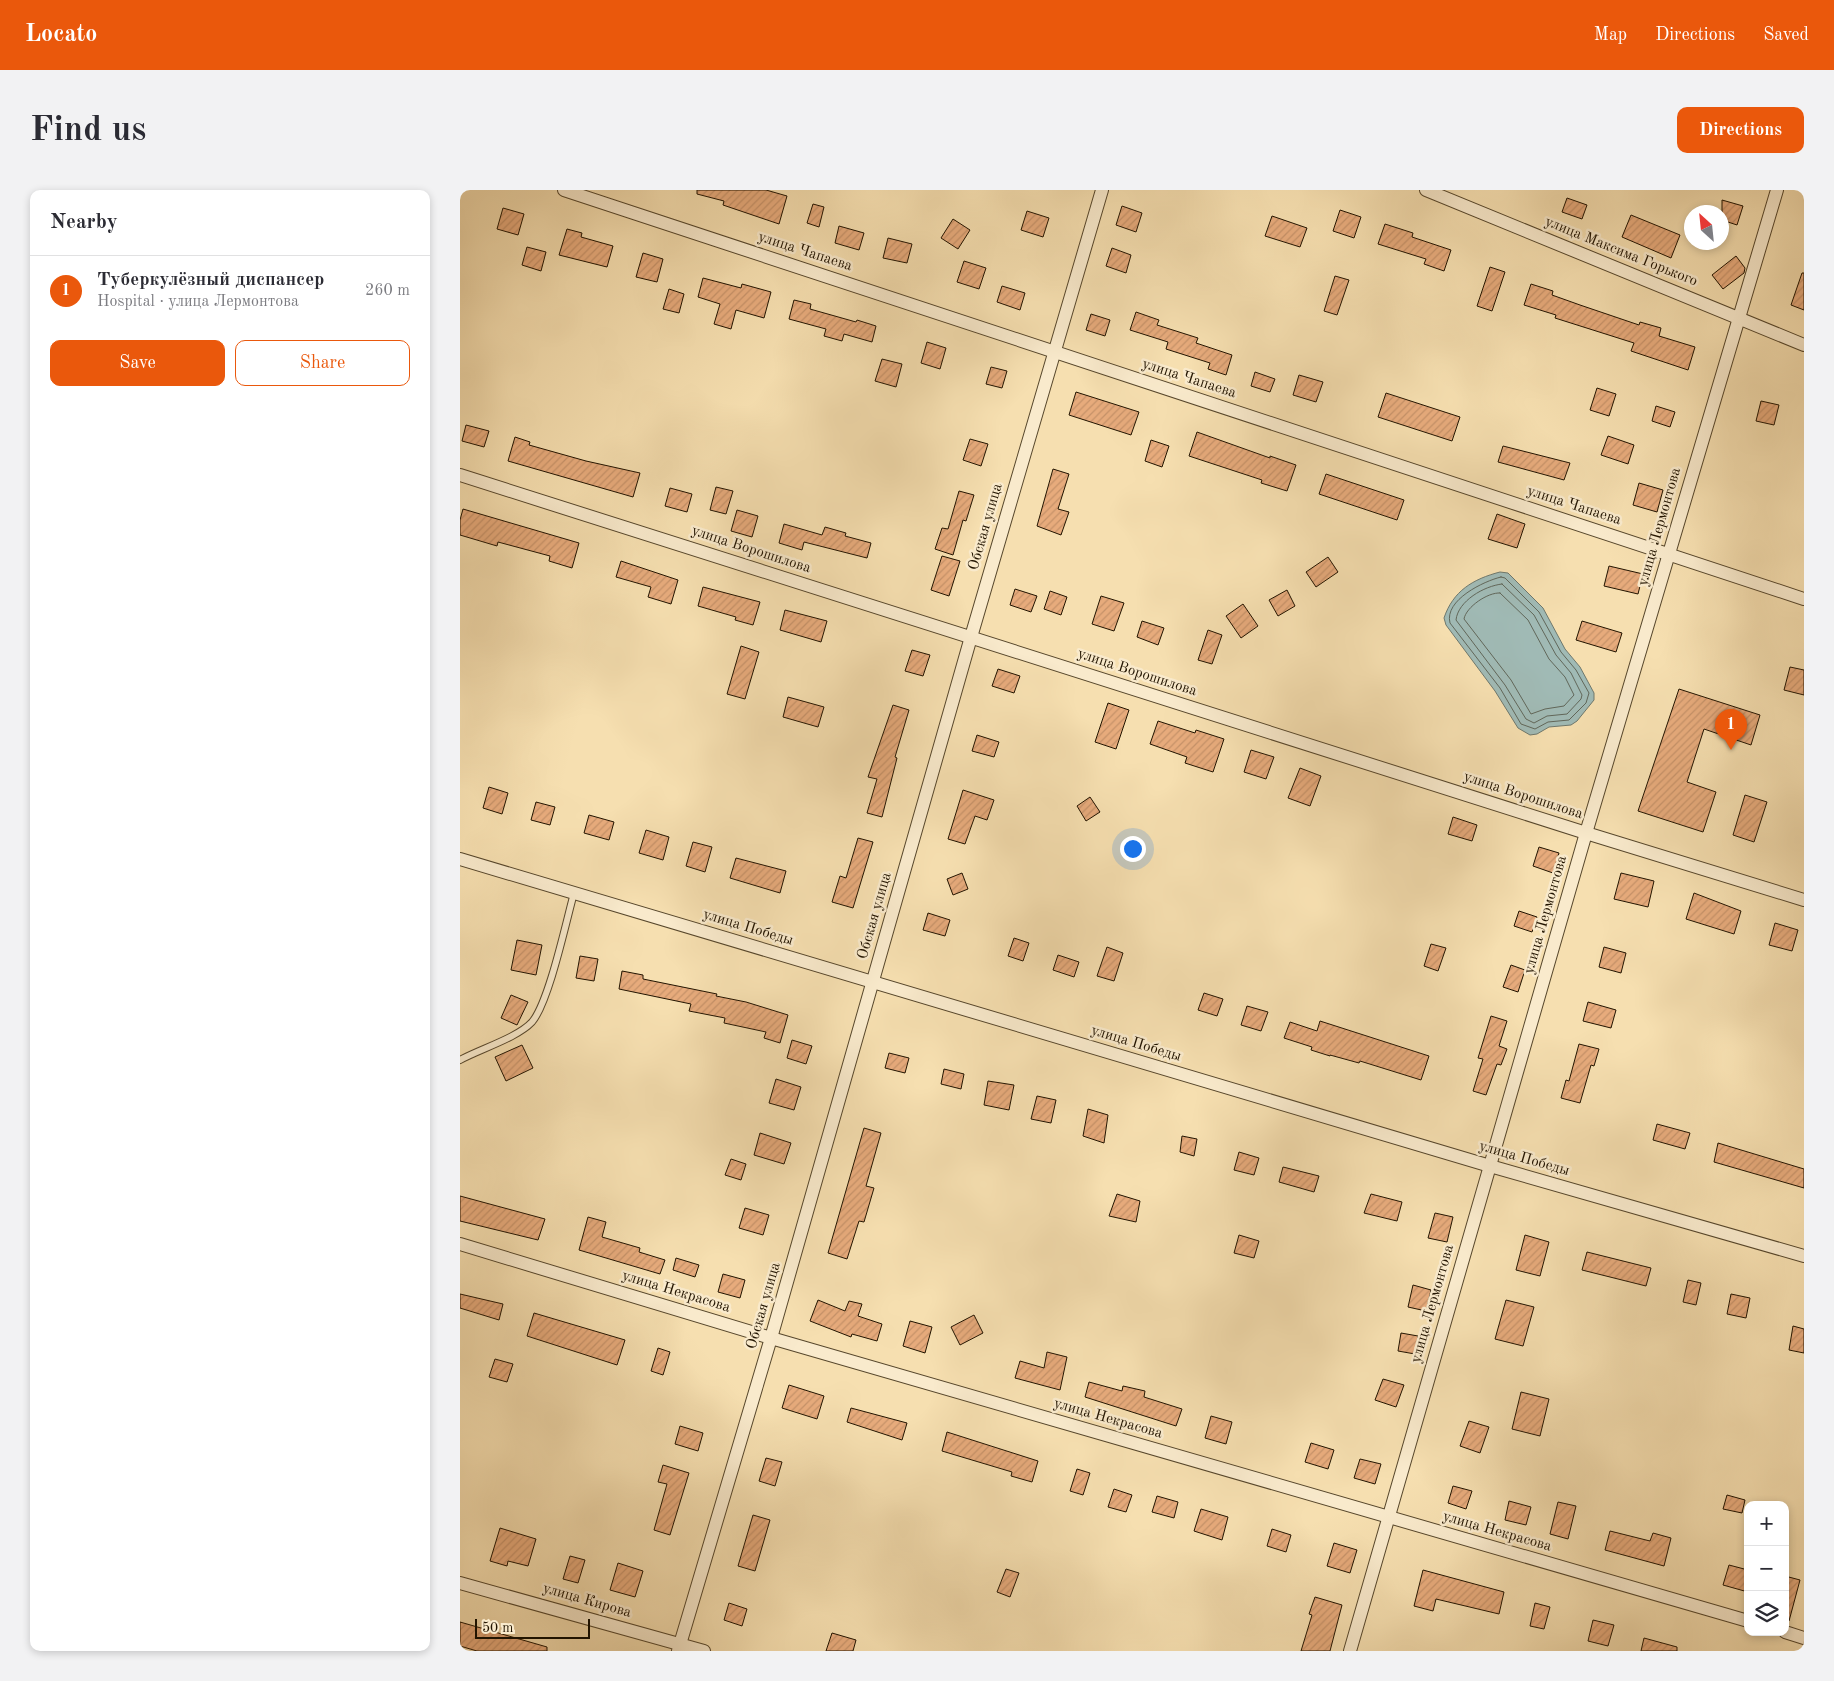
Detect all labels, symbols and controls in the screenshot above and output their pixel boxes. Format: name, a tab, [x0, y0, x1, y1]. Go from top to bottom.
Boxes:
text: Locato	[25, 23, 97, 47]
text: Map	[1594, 26, 1627, 44]
text: Directions	[1655, 26, 1735, 44]
text: Saved	[1763, 26, 1809, 44]
button: Directions	[1677, 107, 1804, 153]
text: Find us	[30, 113, 146, 148]
north arrow	[1684, 205, 1729, 250]
text: Nearby	[50, 212, 118, 233]
street label: улица Максима Горького	[1543, 214, 1699, 290]
street label: улица Чапаева	[756, 230, 855, 274]
text: Туберкулёзный диспансер	[97, 271, 324, 290]
text: 1	[61, 283, 71, 299]
text: 260 m	[365, 283, 410, 299]
text: Hospital · улица Лермонтова	[97, 294, 299, 310]
button: Save	[50, 340, 225, 386]
button: Share	[235, 340, 410, 386]
street label: улица Чапаева	[1140, 357, 1239, 401]
street label: улица Лермонтова	[1636, 466, 1684, 588]
street label: Обская улица	[966, 481, 1006, 572]
street label: улица Чапаева	[1525, 484, 1624, 528]
street label: улица Ворошилова	[689, 524, 813, 577]
street label: улица Ворошилова	[1075, 647, 1199, 700]
pin: 1	[1715, 709, 1747, 750]
street label: улица Ворошилова	[1461, 770, 1585, 823]
your location	[1120, 836, 1146, 862]
street label: улица Лермонтова	[1522, 854, 1570, 976]
street label: Обская улица	[855, 870, 895, 961]
street label: улица Победы	[701, 907, 795, 949]
street label: улица Победы	[1089, 1023, 1183, 1065]
street label: улица Победы	[1477, 1139, 1571, 1179]
street label: улица Лермонтова	[1409, 1243, 1457, 1365]
street label: Обская улица	[744, 1260, 784, 1351]
street label: улица Некрасова	[620, 1268, 733, 1316]
street label: улица Некрасова	[1052, 1396, 1165, 1442]
map controls	[1744, 1501, 1789, 1636]
button: +	[1744, 1501, 1789, 1546]
street label: улица Некрасова	[1441, 1509, 1554, 1555]
button: −	[1744, 1546, 1789, 1591]
street label: улица Кирова	[541, 1581, 634, 1621]
button: layers	[1744, 1591, 1789, 1636]
scale bar	[475, 1616, 590, 1639]
text: 50 m	[482, 1621, 513, 1635]

